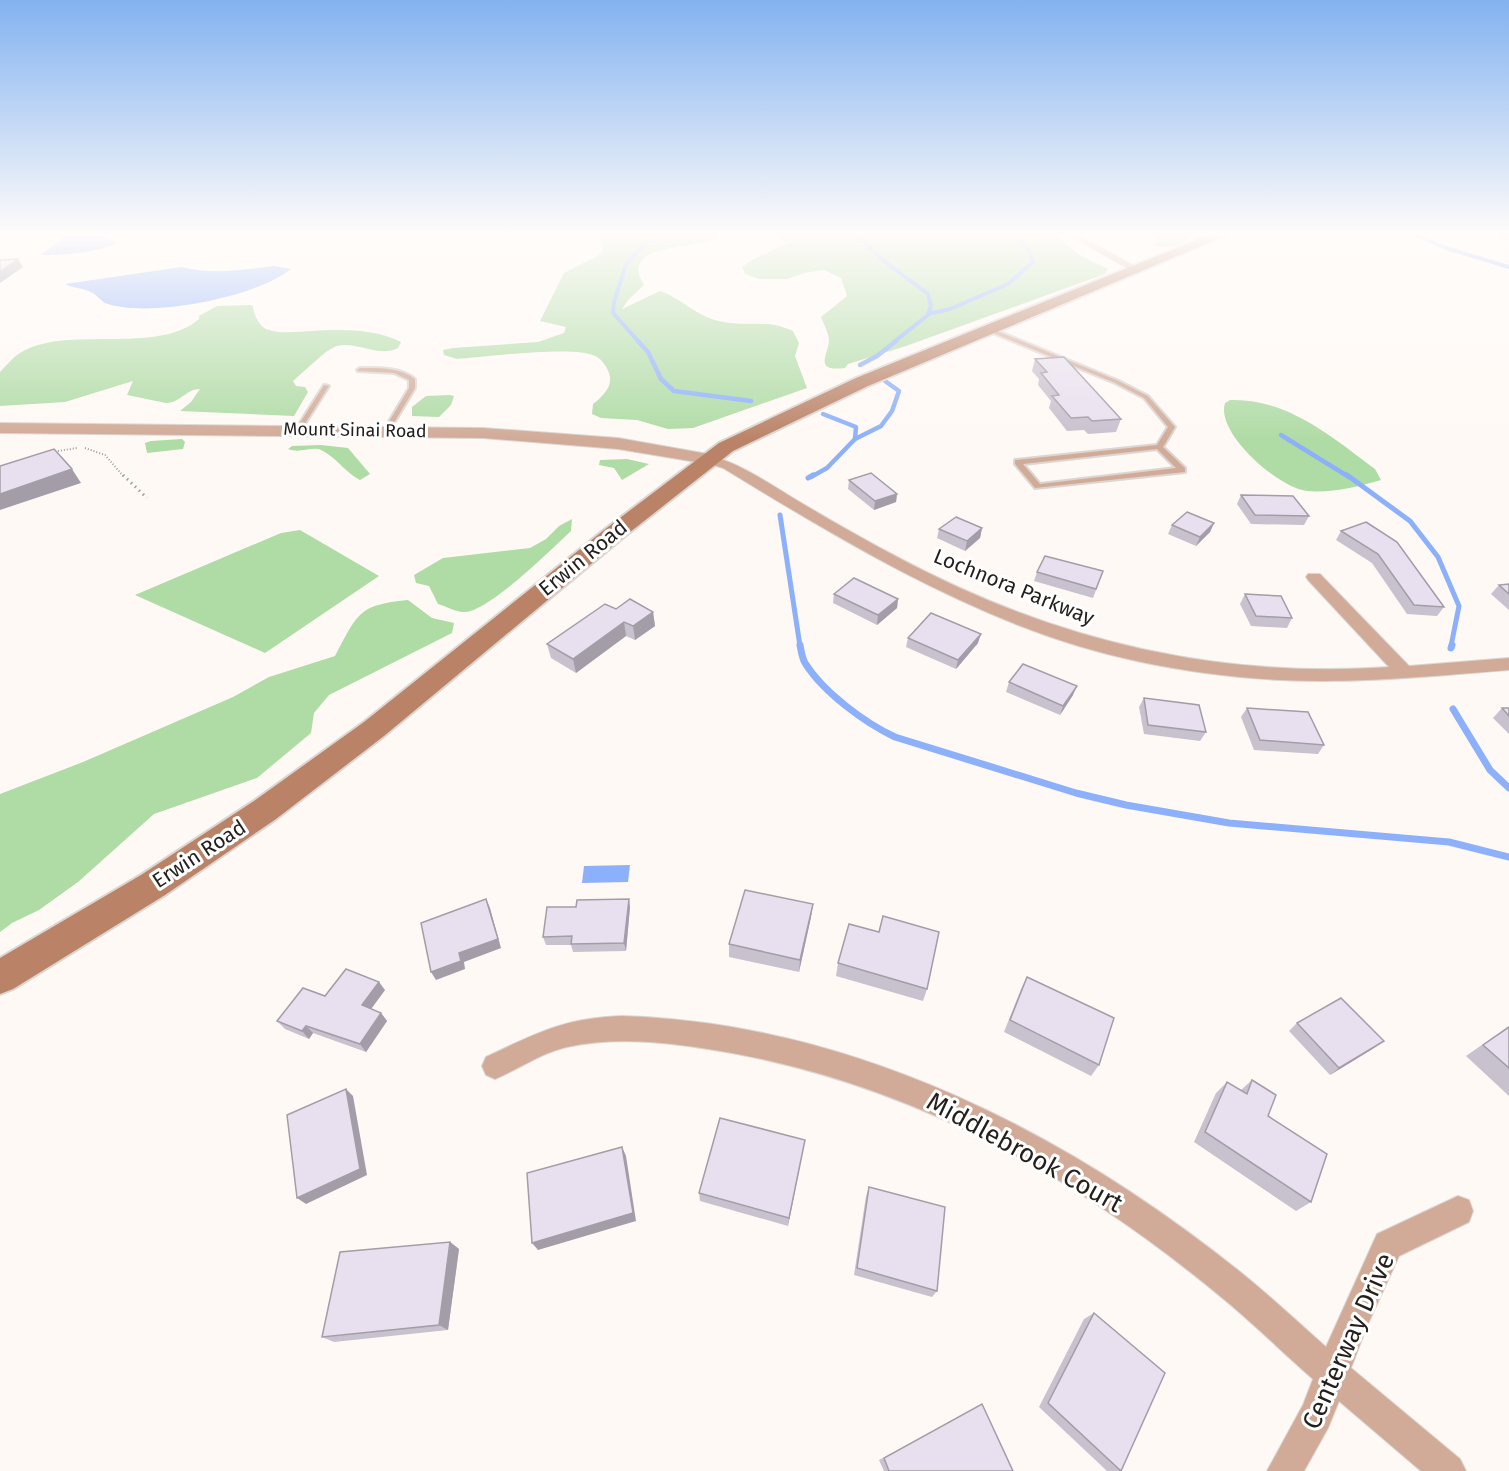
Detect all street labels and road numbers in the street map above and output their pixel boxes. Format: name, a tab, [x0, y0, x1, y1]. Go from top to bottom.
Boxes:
street label: Mount Sinai Road	[283, 418, 427, 442]
street label: Erwin Road	[533, 514, 633, 602]
street label: Lochnora Parkway	[930, 543, 1099, 631]
street label: Erwin Road	[147, 814, 251, 894]
street label: Middlebrook Court	[921, 1086, 1129, 1219]
street label: Centerway Drive	[1296, 1248, 1401, 1434]

